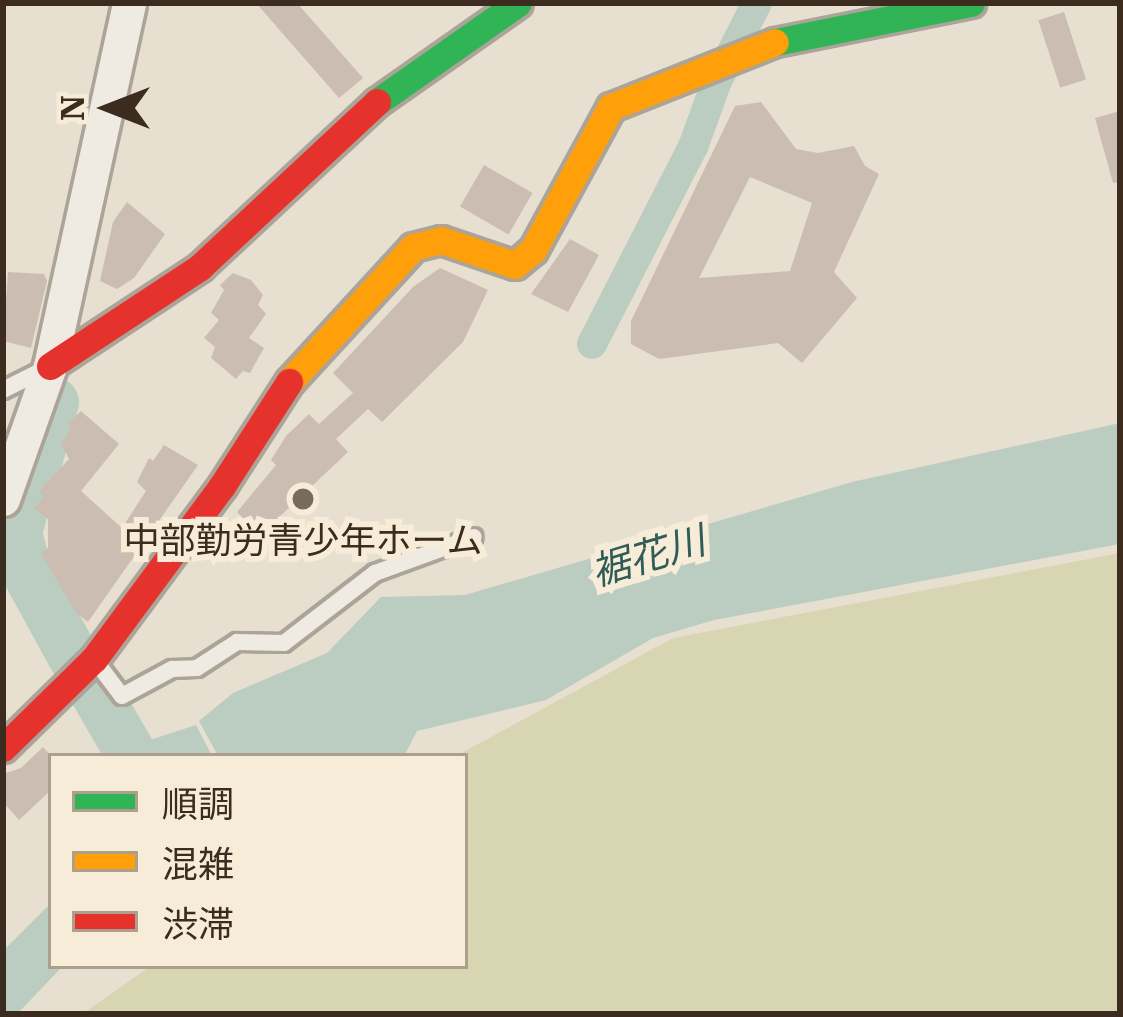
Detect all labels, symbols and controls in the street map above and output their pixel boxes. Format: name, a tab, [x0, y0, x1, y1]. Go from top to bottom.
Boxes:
north arrow	[48, 48, 168, 168]
text: N	[50, 95, 93, 121]
marker: 中部勤労青少年ホーム	[290, 486, 316, 512]
water label: 裾花川	[585, 517, 711, 595]
place label: 中部勤労青少年ホーム	[123, 518, 483, 562]
legend	[48, 753, 468, 969]
text: 順調	[162, 780, 234, 827]
text: 混雑	[162, 840, 234, 887]
text: 渋滞	[162, 900, 234, 947]

